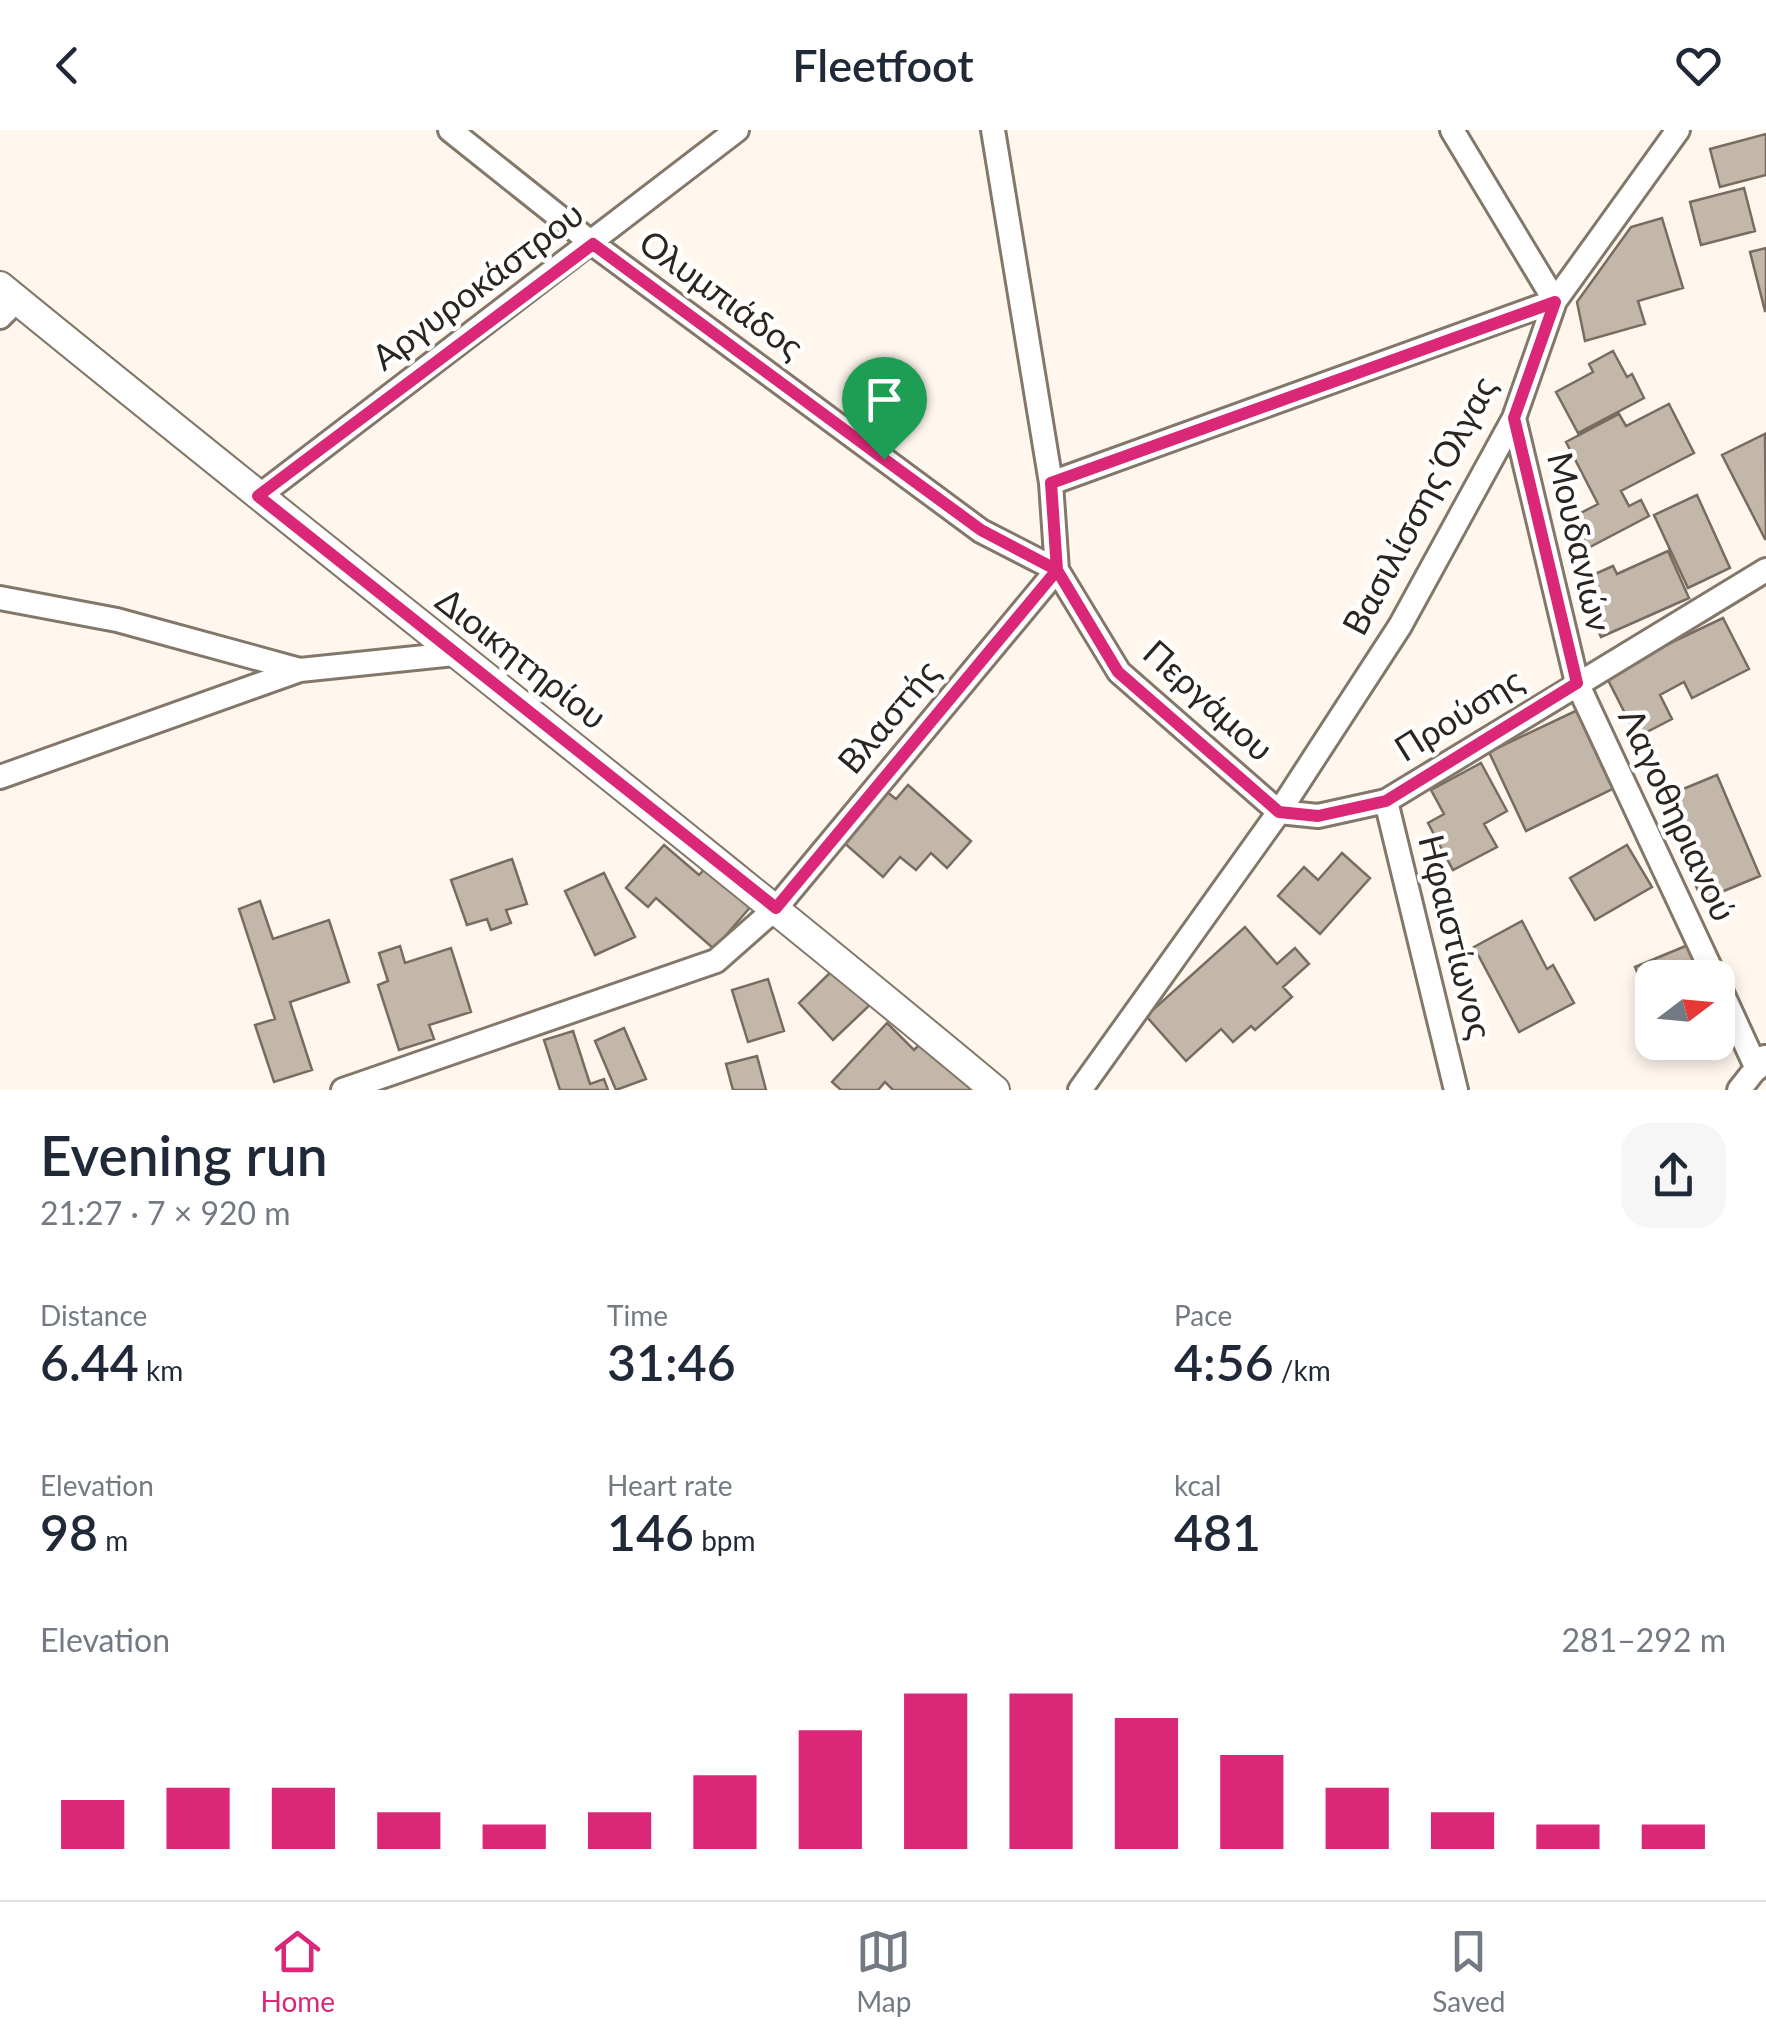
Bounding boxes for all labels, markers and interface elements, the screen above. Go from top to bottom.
icon: back [40,38,95,93]
text: Fleetfoot [792,38,974,92]
icon: heart [1671,38,1726,93]
street label: Αργυροκάστρου [363,191,591,378]
street label: Ολυμπιάδος [632,220,812,367]
pin [842,357,927,460]
street label: Βασιλίσσης Όλγας [1332,369,1504,641]
icon: arrive [857,372,912,427]
street label: Μουδανιών [1540,448,1622,635]
street label: Διοικητηρίου [429,578,616,737]
street label: Περγάμου [1136,630,1283,769]
street label: Βλαστής [828,651,947,781]
street label: Προύσης [1386,658,1530,769]
street label: Λαγοθηριανού [1611,701,1746,927]
street label: Ηφαιστίωνος [1411,830,1503,1043]
north arrow [1635,960,1735,1060]
map controls [1635,960,1735,1060]
text: Evening run [40,1122,328,1188]
button: share [1621,1123,1726,1228]
text: 21:27 · 7 × 920 m [40,1193,291,1232]
text: Distance [40,1298,147,1332]
text: Time [607,1298,668,1332]
text: Pace [1174,1298,1232,1332]
text: 6.44 [40,1332,139,1392]
text: 31:46 [607,1332,736,1392]
text: 4:56 [1174,1332,1274,1392]
text: km [139,1353,183,1387]
text: /km [1274,1353,1331,1387]
text: Elevation [40,1468,154,1502]
text: Heart rate [607,1468,733,1502]
text: kcal [1174,1468,1221,1502]
text: 98 [40,1502,98,1562]
text: 146 [607,1502,694,1562]
text: 481 [1174,1502,1261,1562]
text: m [98,1523,128,1557]
text: bpm [694,1523,756,1557]
text: Elevation [40,1620,170,1659]
text: 281–292 m [1562,1620,1726,1659]
tab: Home [261,1924,335,2018]
tab: Map [856,1924,911,2018]
tab: Saved [1432,1924,1505,2018]

